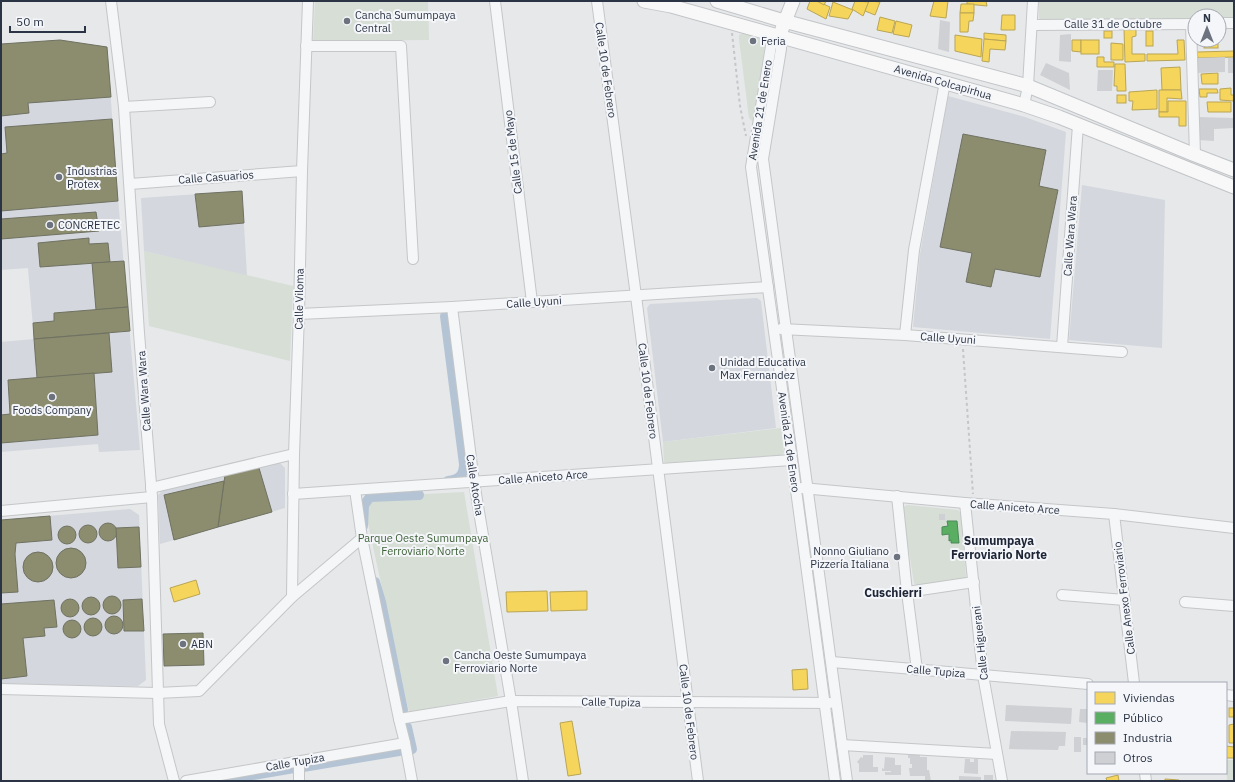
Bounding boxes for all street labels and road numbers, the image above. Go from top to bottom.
street label: Calle 31 de Octubre [1064,17,1162,31]
street label: Calle 10 de Febrero [592,21,620,119]
street label: Avenida 21 de Enero [745,59,775,161]
street label: Avenida Colcapirhua [893,61,994,103]
street label: Calle 15 de Mayo [501,109,525,195]
street label: Calle Casuarios [178,167,254,187]
street label: Calle Wara Wara [1060,195,1080,277]
street label: Calle Viloma [291,268,307,330]
street label: Calle Uyuni [506,293,562,311]
street label: Calle Uyuni [920,329,976,347]
street label: Calle 10 de Febrero [635,342,661,440]
street label: Calle Wara Wara [134,350,154,432]
street label: Avenida 21 de Enero [775,391,803,493]
street label: Calle Atocha [463,453,487,517]
street label: Calle Aniceto Arce [498,467,588,487]
street label: Calle Aniceto Arce [970,497,1060,517]
street label: Calle Anexo Ferroviario [1110,541,1138,655]
street label: Calle Higuerani [969,605,991,681]
street label: Calle Tupiza [906,661,966,681]
street label: Calle 10 de Febrero [676,663,702,761]
street label: Calle Tupiza [581,694,641,710]
street label: Calle Tupiza [265,750,326,774]

